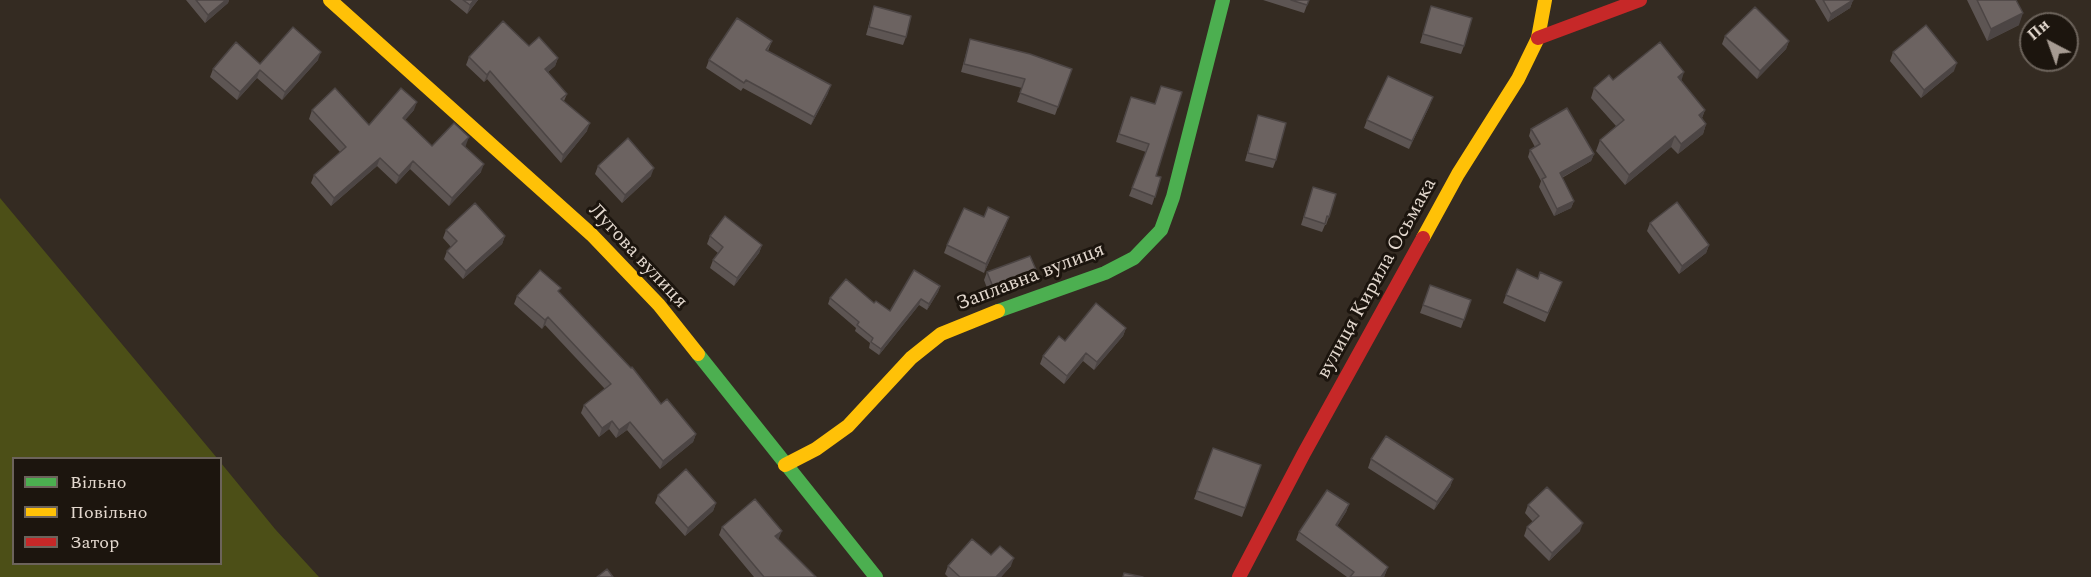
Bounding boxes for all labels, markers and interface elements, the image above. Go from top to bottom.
north arrow [2019,12,2079,72]
text: Пн [2022,13,2055,47]
street label: вулиця Кирила Осьмака [1313,175,1443,383]
street label: Лугова вулиця [582,200,692,314]
street label: Заплавна вулиця [954,239,1108,317]
legend [12,457,222,565]
text: Вільно [70,469,127,496]
text: Повільно [70,499,147,526]
text: Затор [70,529,119,556]

